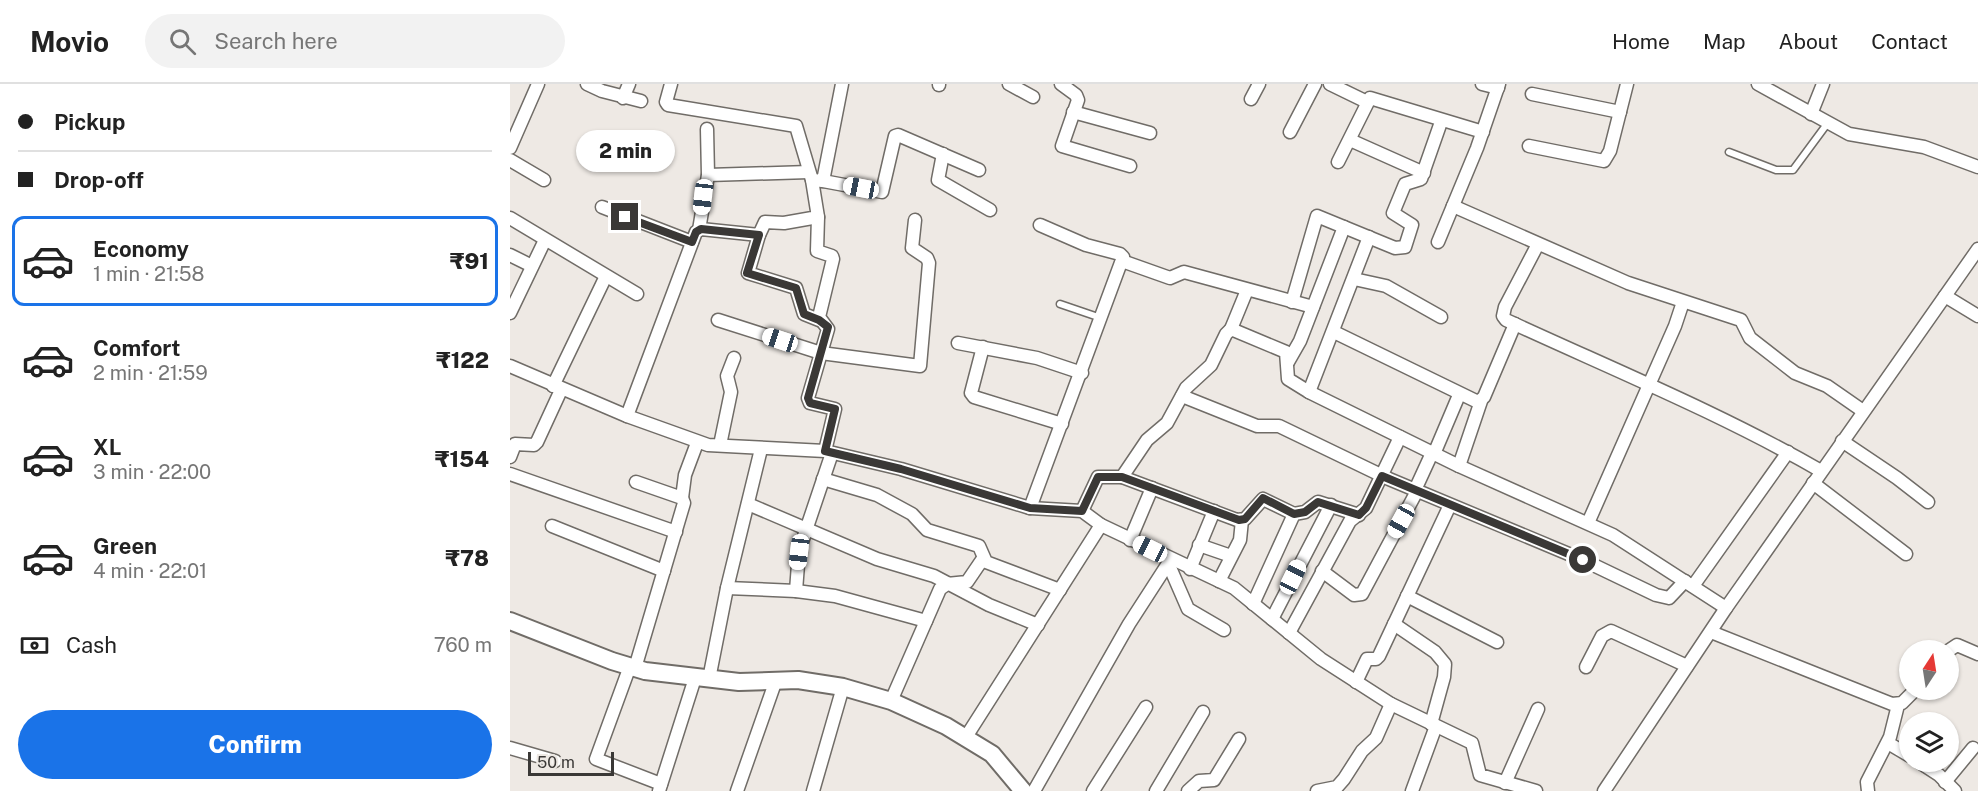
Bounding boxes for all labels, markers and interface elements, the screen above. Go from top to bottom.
search box [145,14,565,68]
text: Movio [30,25,109,58]
icon: search [166,25,199,58]
text: Search here [214,28,338,54]
text: Home [1612,29,1670,54]
text: Map [1703,29,1746,54]
text: About [1779,29,1838,54]
text: Contact [1871,29,1948,54]
text: Pickup [54,109,125,135]
callout: 2 min [576,130,674,172]
text: 2 min [599,139,652,163]
text: Drop-off [54,167,144,193]
car [842,176,880,200]
car [692,178,714,216]
route end [611,203,638,230]
icon: car [21,234,75,288]
text: Economy [93,236,189,262]
text: ₹91 [450,248,489,274]
text: 1 min · 21:58 [93,262,204,286]
car [760,326,800,354]
icon: car [21,333,75,387]
text: Comfort [93,335,180,361]
text: ₹122 [436,347,489,373]
text: 2 min · 21:59 [93,361,208,385]
icon: car [21,432,75,486]
text: XL [93,434,121,460]
text: ₹154 [435,446,489,472]
text: 3 min · 22:00 [93,460,211,484]
car [1384,501,1418,541]
icon: car [21,531,75,585]
text: Green [93,533,157,559]
car [788,533,810,571]
car [1130,533,1170,565]
text: ₹78 [445,545,489,571]
route start [1569,546,1596,573]
car [1277,557,1309,597]
text: 4 min · 22:01 [93,559,207,583]
icon: cash [18,629,51,662]
text: Cash [66,632,117,658]
text: 760 m [434,633,492,657]
north arrow [1899,640,1959,700]
map controls [1899,640,1959,772]
button: Confirm [18,710,492,779]
button: layers [1899,712,1959,772]
scale bar [528,749,614,776]
text: 50 m [537,753,575,772]

